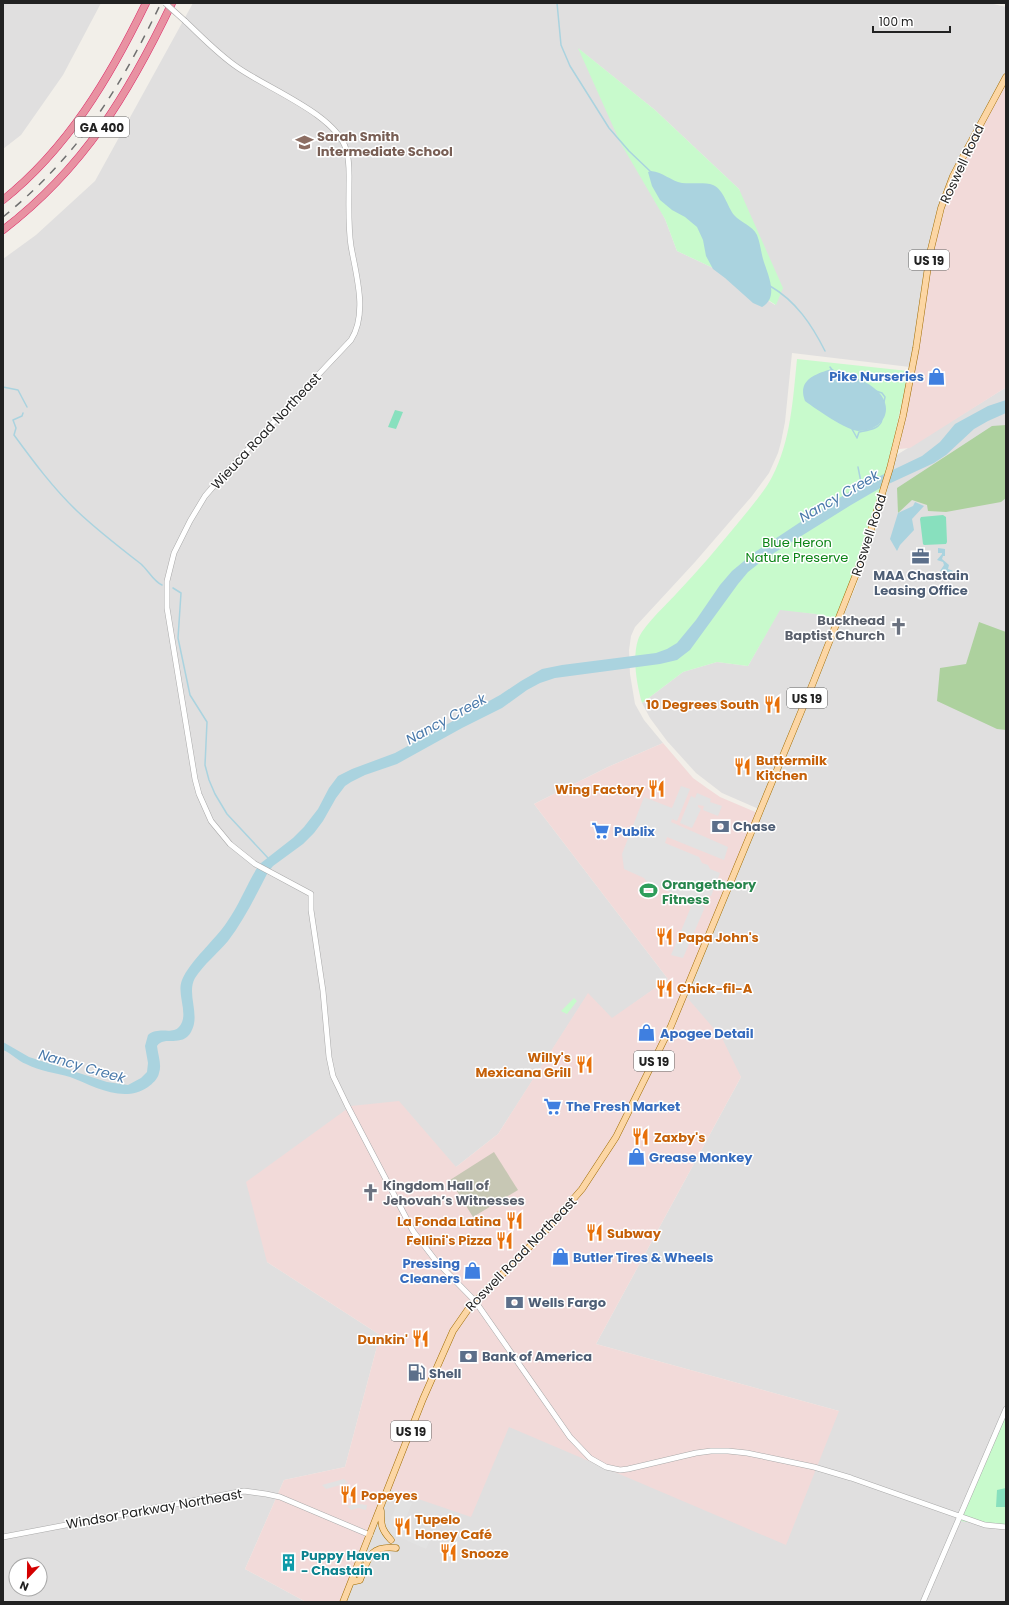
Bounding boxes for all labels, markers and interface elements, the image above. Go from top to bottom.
scale bar [873,8,950,34]
text: 100 m [879,13,913,30]
road number: GA 400 [75,117,129,137]
street label: Roswell Road [935,121,989,207]
place label: Sarah Smith Intermediate School [317,127,453,161]
school or university icon: Sarah Smith Intermediate School [294,133,314,153]
road number: US 19 [909,250,949,270]
shop icon: Pike Nurseries [927,366,947,386]
place label: Pike Nurseries [829,367,924,386]
street label: Wieuca Road Northeast [207,368,325,494]
water label: Nancy Creek [795,465,883,527]
street label: Roswell Road [847,491,891,579]
park label: Blue Heron Nature Preserve [746,533,848,567]
office icon: MAA Chastain Leasing Office [911,546,931,566]
place label: MAA Chastain Leasing Office [873,566,969,600]
place label: Buckhead Baptist Church [785,611,885,645]
church icon: Buckhead Baptist Church [888,617,908,637]
water label: Nancy Creek [402,688,491,749]
road number: US 19 [787,688,827,708]
restaurant icon: 10 Degrees South [762,694,782,714]
place label: 10 Degrees South [646,695,759,714]
place label: Buttermilk Kitchen [756,751,827,785]
restaurant icon: Buttermilk Kitchen [733,757,753,777]
restaurant icon: Wing Factory [647,779,667,799]
place label: Wing Factory [555,780,645,799]
bank icon: Chase [710,816,730,836]
place label: Chase [733,817,776,836]
supermarket icon: Publix [591,821,611,841]
place label: Publix [614,822,655,841]
place label: Orangetheory Fitness [662,875,757,909]
sports icon: Orangetheory Fitness [639,881,659,901]
restaurant icon: Papa John's [655,927,675,947]
place label: Papa John's [678,928,759,947]
restaurant icon: Chick-fil-A [654,978,674,998]
place label: Chick-fil-A [677,979,753,998]
shop icon: Apogee Detail [637,1023,657,1043]
place label: Apogee Detail [660,1024,754,1043]
water label: Nancy Creek [36,1044,128,1088]
place label: Willy's Mexicana Grill [476,1048,571,1082]
road number: US 19 [634,1051,674,1071]
restaurant icon: Willy's Mexicana Grill [574,1054,594,1074]
supermarket icon: The Fresh Market [543,1096,563,1116]
place label: The Fresh Market [566,1097,680,1116]
restaurant icon: Zaxby's [631,1127,651,1147]
place label: Zaxby's [654,1128,705,1147]
shop icon: Grease Monkey [626,1147,646,1167]
place label: Grease Monkey [649,1148,753,1167]
place label: Kingdom Hall of Jehovah’s Witnesses [383,1176,525,1210]
church icon: Kingdom Hall of Jehovah’s Witnesses [360,1182,380,1202]
street label: Roswell Road Northeast [461,1192,581,1315]
restaurant icon: La Fonda Latina [504,1211,524,1231]
place label: La Fonda Latina [397,1212,501,1231]
restaurant icon: Subway [584,1223,604,1243]
place label: Subway [607,1224,662,1243]
restaurant icon: Fellini's Pizza [495,1230,515,1250]
place label: Fellini's Pizza [406,1231,492,1250]
shop icon: Butler Tires & Wheels [550,1247,570,1267]
place label: Butler Tires & Wheels [573,1248,714,1267]
place label: Pressing Cleaners [400,1254,460,1288]
shop icon: Pressing Cleaners [463,1260,483,1280]
bank icon: Wells Fargo [505,1292,525,1312]
place label: Wells Fargo [528,1293,606,1312]
restaurant icon: Dunkin' [411,1329,431,1349]
place label: Dunkin' [358,1330,408,1349]
bank icon: Bank of America [459,1346,479,1366]
place label: Bank of America [482,1347,592,1366]
fuel station icon: Shell [406,1363,426,1383]
place label: Shell [429,1364,462,1383]
road number: US 19 [391,1421,431,1441]
street label: Windsor Parkway Northeast [65,1484,244,1534]
restaurant icon: Popeyes [338,1485,358,1505]
place label: Popeyes [361,1486,418,1505]
place label: Tupelo Honey Café [415,1510,492,1544]
restaurant icon: Tupelo Honey Café [392,1516,412,1536]
restaurant icon: Snooze [438,1543,458,1563]
place label: Snooze [461,1544,509,1563]
place label: Puppy Haven - Chastain [301,1546,390,1580]
building icon: Puppy Haven - Chastain [278,1552,298,1572]
north arrow [8,1557,48,1597]
text: N [17,1577,31,1595]

